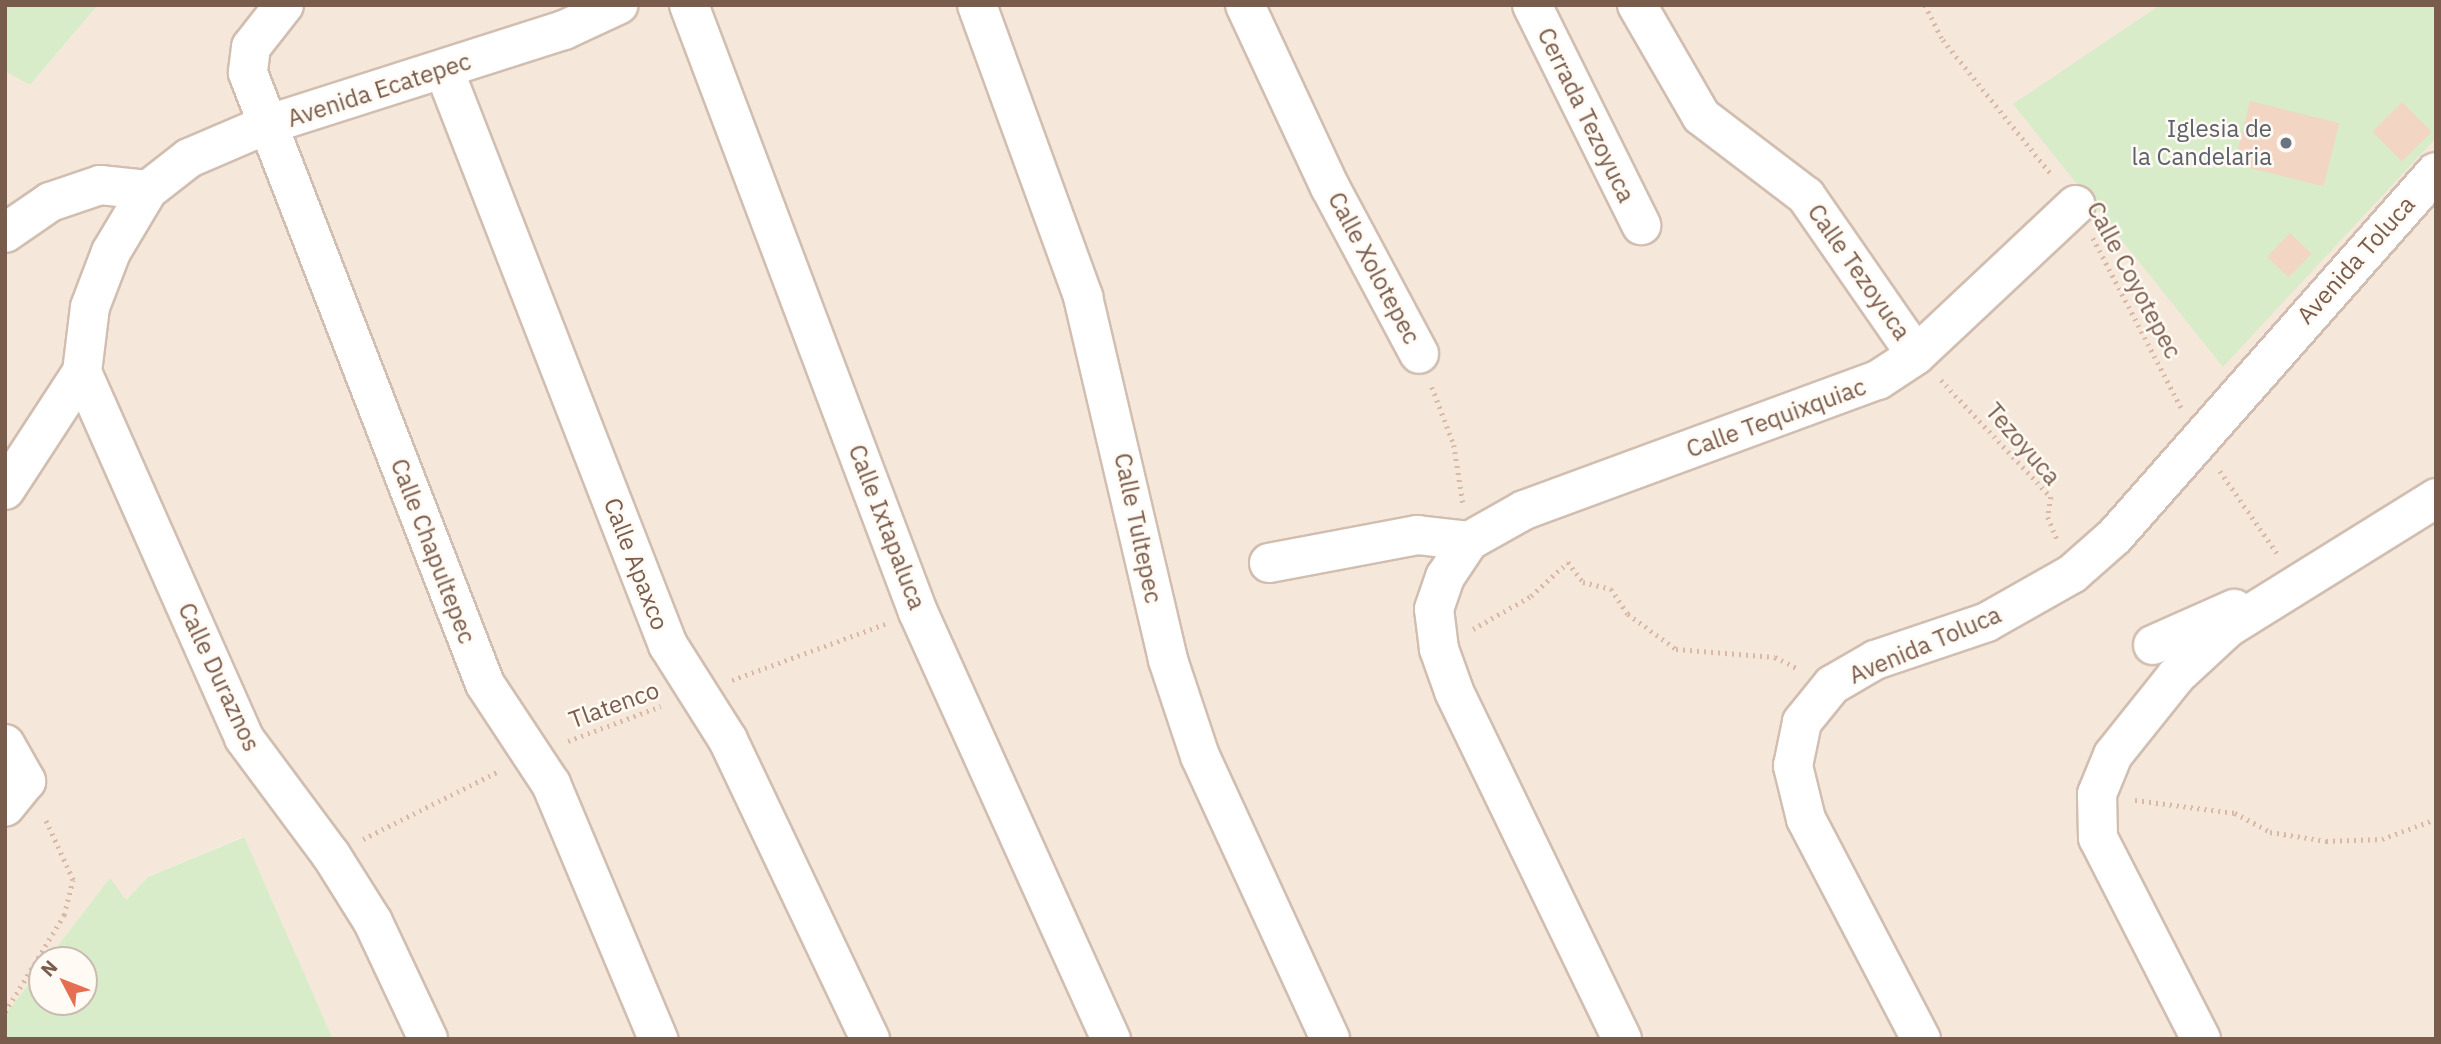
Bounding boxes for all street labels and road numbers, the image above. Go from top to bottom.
street label: Cerrada Tezoyuca [1531,23,1641,207]
street label: Avenida Ecatepec [284,47,474,133]
street label: Calle Xolotepec [1322,187,1426,349]
street label: Avenida Toluca [2291,190,2421,330]
street label: Calle Coyotepec [2081,197,2187,363]
street label: Calle Tezoyuca [1801,198,1917,346]
street label: Calle Tequixquiac [1682,372,1870,464]
street label: Tezoyuca [1979,397,2067,491]
street label: Calle Ixtapaluca [842,440,932,614]
street label: Calle Tultepec [1108,450,1168,606]
street label: Calle Chapultepec [385,455,481,647]
street label: Calle Apaxco [598,494,674,634]
street label: Calle Duraznos [172,598,266,756]
street label: Avenida Toluca [1845,600,2005,690]
street label: Tlatenco [565,675,663,735]

